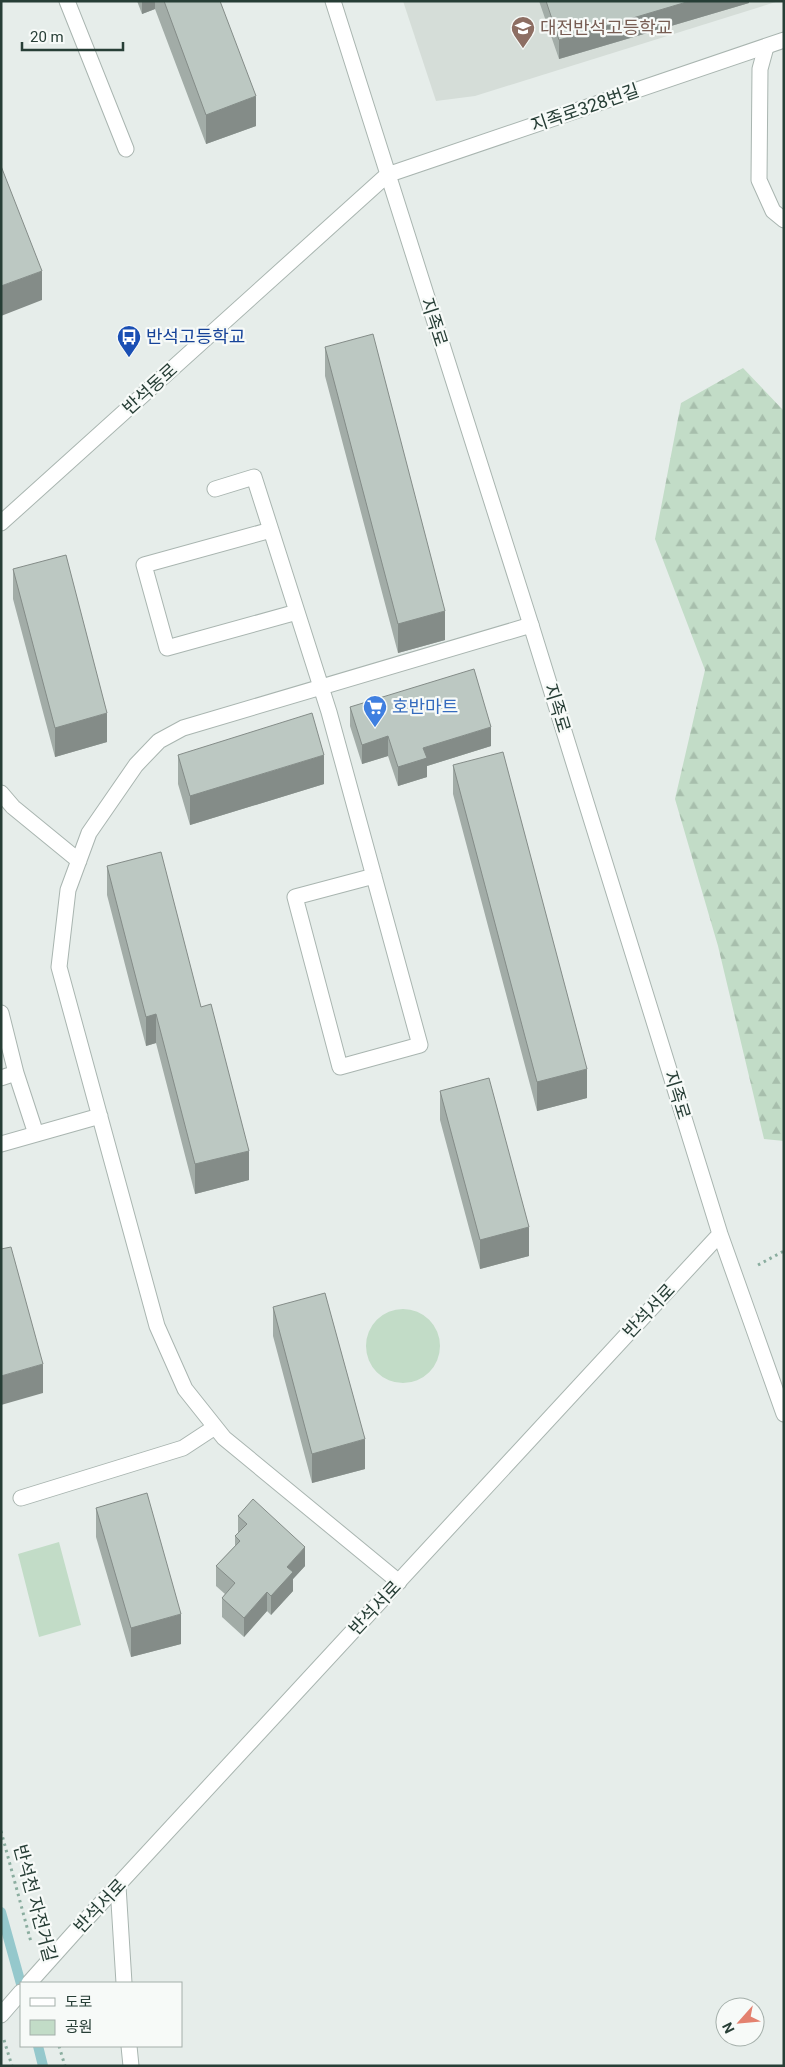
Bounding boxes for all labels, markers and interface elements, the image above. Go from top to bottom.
school or university icon: 대전반석고등학교 [510,15,536,49]
place label: 대전반석고등학교 [540,17,672,38]
scale bar [22,20,124,52]
text: 20 m [30,28,64,46]
street label: 지족로328번길 [528,79,642,136]
street label: 지족로 [417,295,452,349]
bus stop icon: 반석고등학교 [116,324,142,358]
place label: 반석고등학교 [146,326,245,347]
street label: 반석동로 [118,359,181,419]
street label: 지족로 [540,681,575,735]
supermarket icon: 호반마트 [362,694,388,728]
place label: 호반마트 [392,696,458,717]
street label: 지족로 [660,1068,695,1122]
street label: 반석서로 [618,1279,679,1342]
street label: 반석서로 [344,1576,405,1639]
street label: 반석천 자전거길 [10,1842,61,1964]
street label: 반석서로 [69,1874,130,1937]
legend [20,1982,182,2047]
text: 도로 [65,1993,93,2011]
north arrow [715,1997,765,2047]
text: 공원 [65,2018,93,2036]
text: N [719,2020,738,2036]

